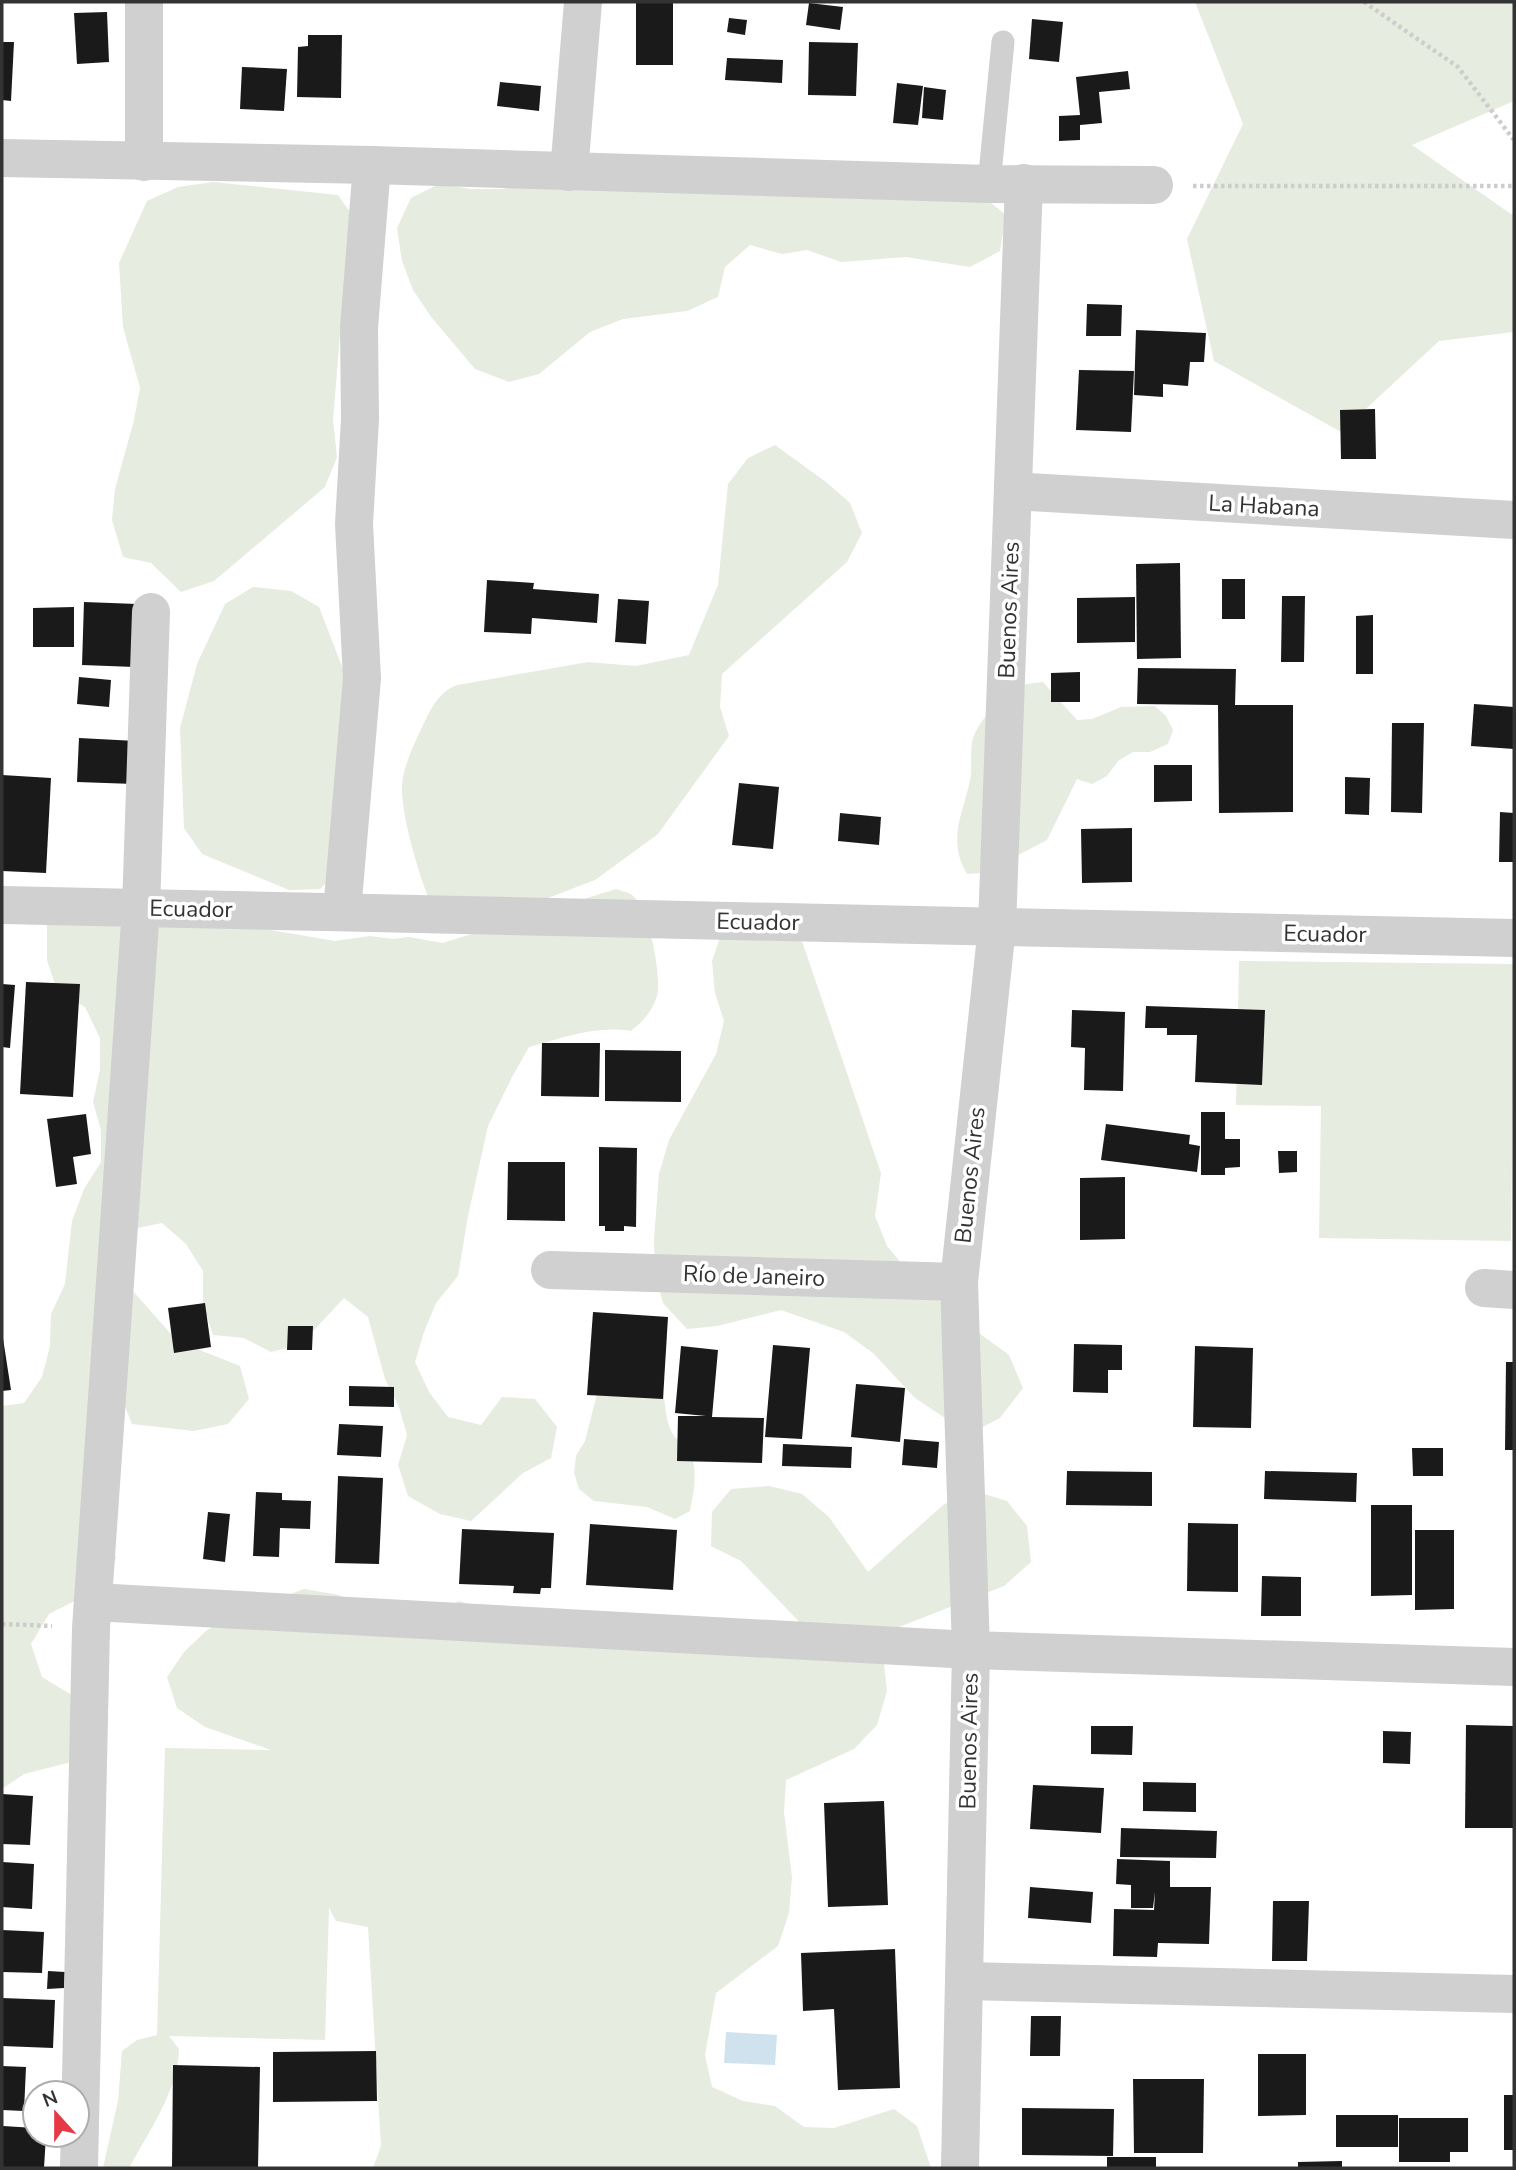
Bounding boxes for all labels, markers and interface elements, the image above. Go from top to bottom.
street label: La Habana [1208,488,1320,524]
street label: Buenos Aires [991,541,1027,679]
street label: Ecuador [149,893,234,925]
street label: Ecuador [716,906,801,938]
street label: Ecuador [1283,918,1368,950]
street label: Buenos Aires [947,1105,993,1245]
street label: Río de Janeiro [682,1258,826,1294]
street label: Buenos Aires [952,1672,986,1810]
north arrow [21,2079,91,2149]
text: N [39,2084,62,2114]

